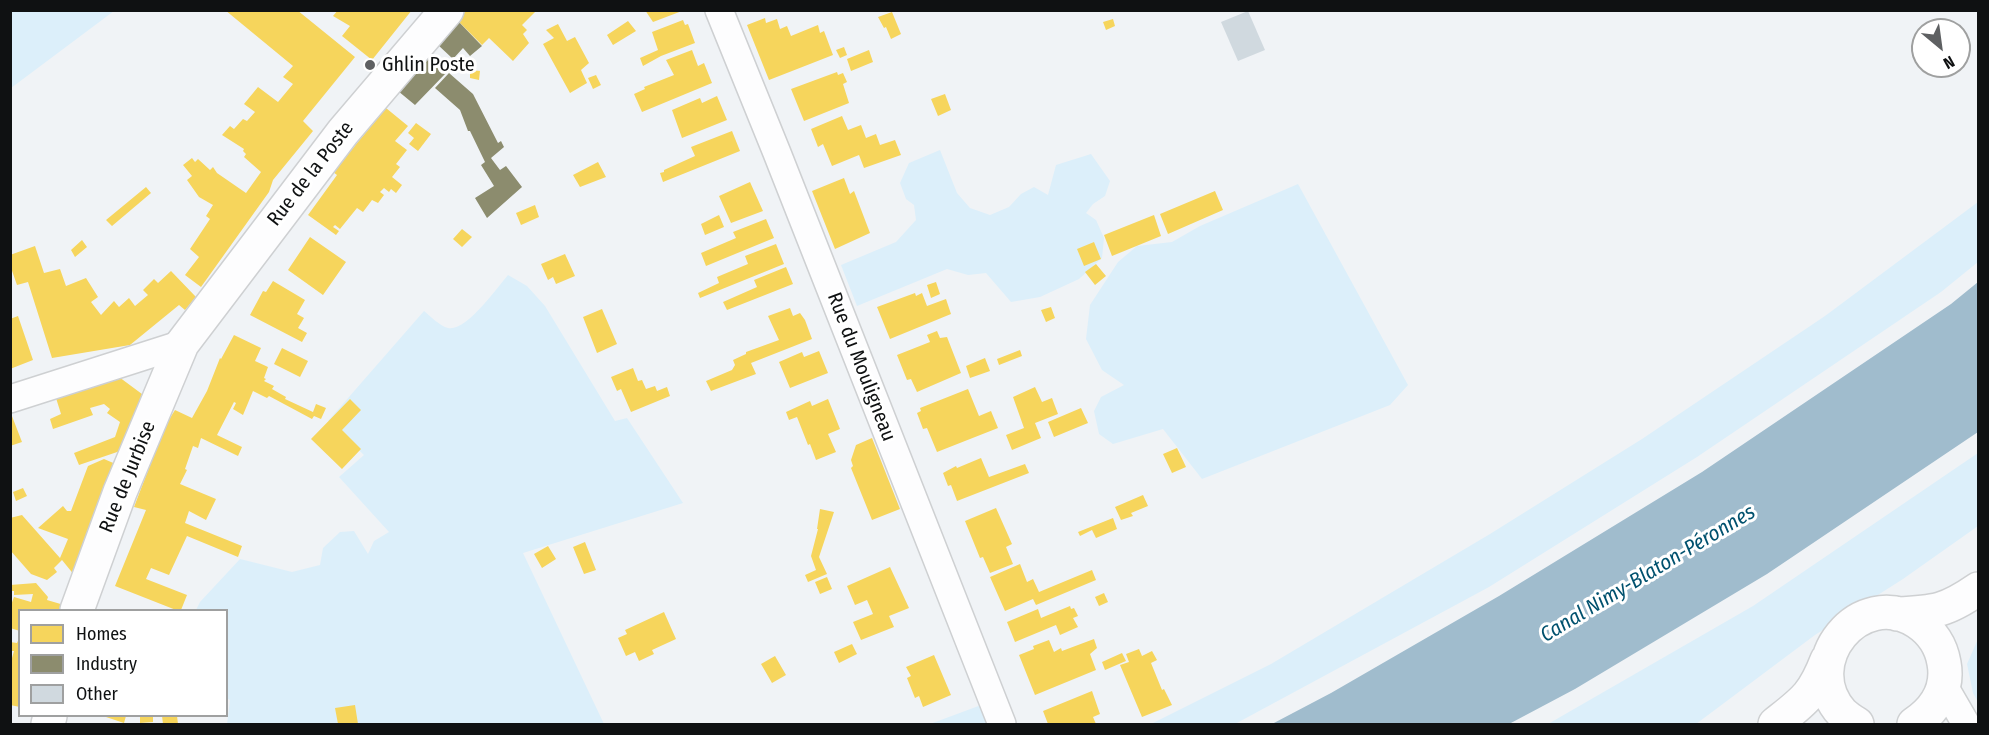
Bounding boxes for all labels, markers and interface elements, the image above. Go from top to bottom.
north arrow [1911,18,1971,78]
text: N [1940,52,1958,73]
place label: Ghlin Poste [382,53,475,77]
marker: Ghlin Poste [363,58,377,72]
street label: Rue de la Poste [263,117,359,231]
street label: Rue du Mouligneau [822,289,900,445]
street label: Rue de Jurbise [95,418,161,536]
water label: Canal Nimy-Blaton-Péronnes [1536,500,1760,648]
legend [18,609,228,717]
text: Homes [76,623,127,645]
text: Industry [76,653,137,675]
text: Other [76,683,118,705]

